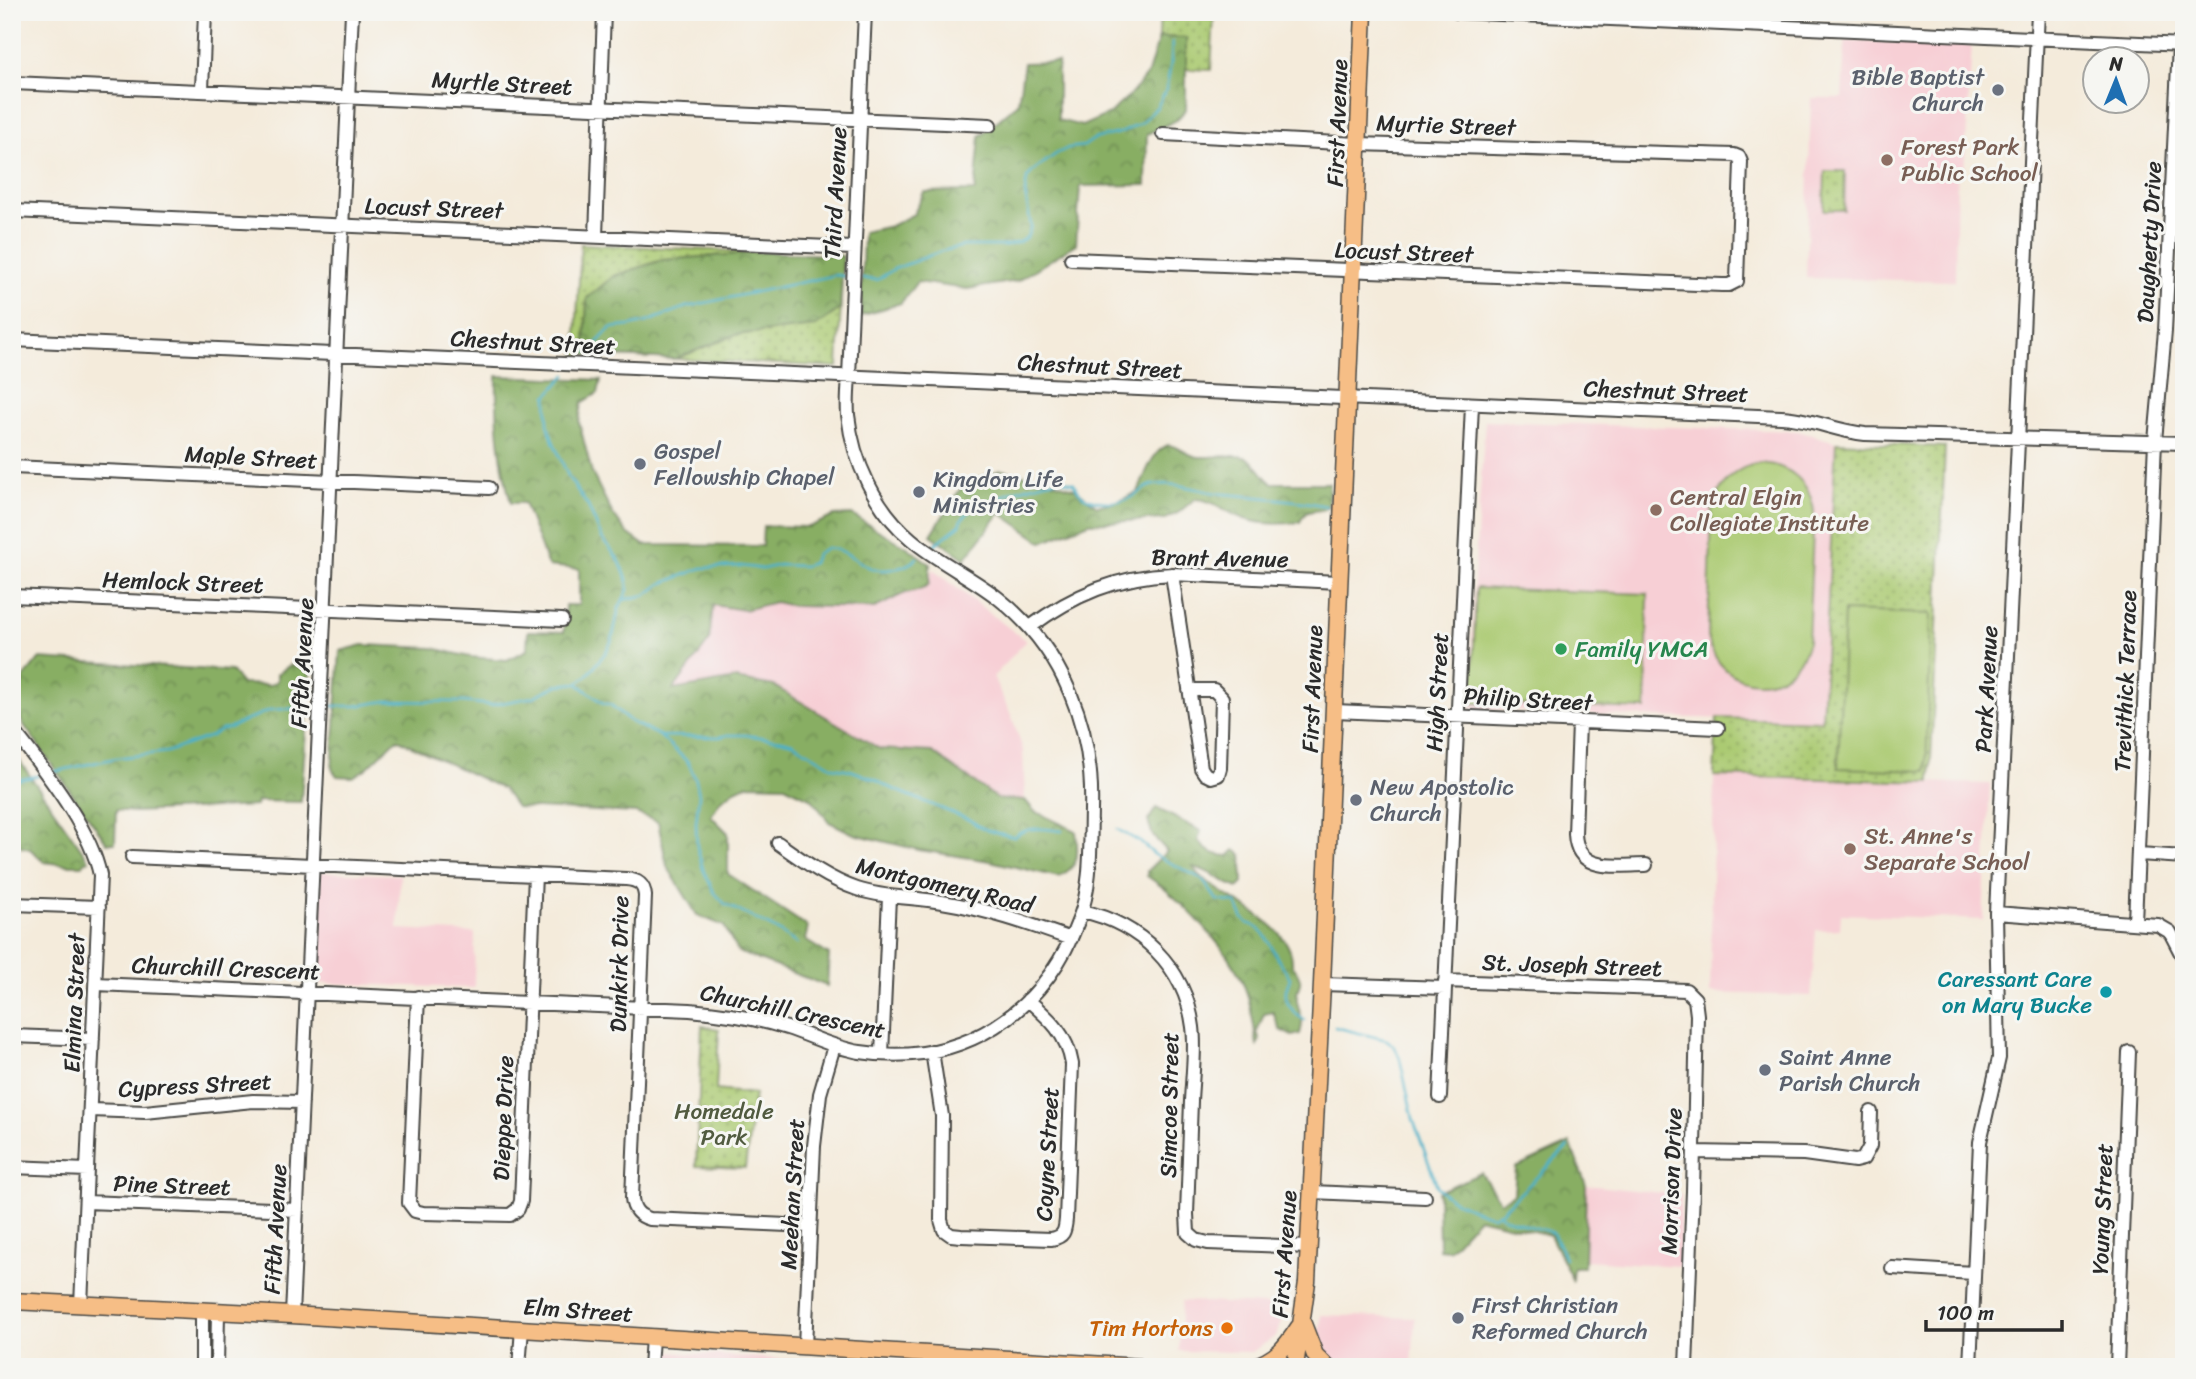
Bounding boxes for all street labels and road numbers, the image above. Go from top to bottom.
street label: Myrtle Street [431,59,573,108]
street label: First Avenue [1315,59,1360,187]
street label: Myrtie Street [1375,103,1518,148]
street label: Third Avenue [812,125,859,260]
street label: Daugherty Drive [2125,160,2174,324]
street label: Locust Street [364,186,506,231]
street label: Locust Street [1334,230,1476,275]
street label: Chestnut Street [450,318,616,367]
street label: Chestnut Street [1017,342,1183,391]
street label: Chestnut Street [1583,368,1749,415]
street label: Maple Street [184,434,318,481]
street label: Brant Avenue [1151,537,1289,580]
street label: Hemlock Street [102,559,264,606]
street label: Trevithick Terrace [2102,589,2149,773]
street label: Fifth Avenue [279,597,326,729]
street label: Park Avenue [1963,624,2010,754]
street label: First Avenue [1290,625,1335,753]
street label: High Street [1414,631,1461,753]
street label: Philip Street [1462,676,1595,723]
street label: Montgomery Road [852,845,1040,926]
street label: Dunkirk Drive [598,895,641,1033]
street label: Elmina Street [52,931,97,1073]
street label: St. Joseph Street [1481,942,1663,989]
street label: Churchill Crescent [131,945,321,992]
street label: Churchill Crescent [697,972,889,1051]
street label: Simcoe Street [1148,1032,1191,1178]
street label: Dieppe Drive [481,1054,526,1181]
street label: Cypress Street [117,1061,273,1110]
street label: Coyne Street [1024,1086,1071,1222]
street label: Morrison Drive [1648,1107,1695,1255]
street label: Meehan Street [768,1117,817,1271]
street label: Young Street [2080,1143,2125,1275]
street label: Pine Street [113,1163,231,1208]
street label: Fifth Avenue [252,1163,299,1295]
street label: First Avenue [1260,1189,1309,1319]
street label: Elm Street [522,1286,634,1335]

